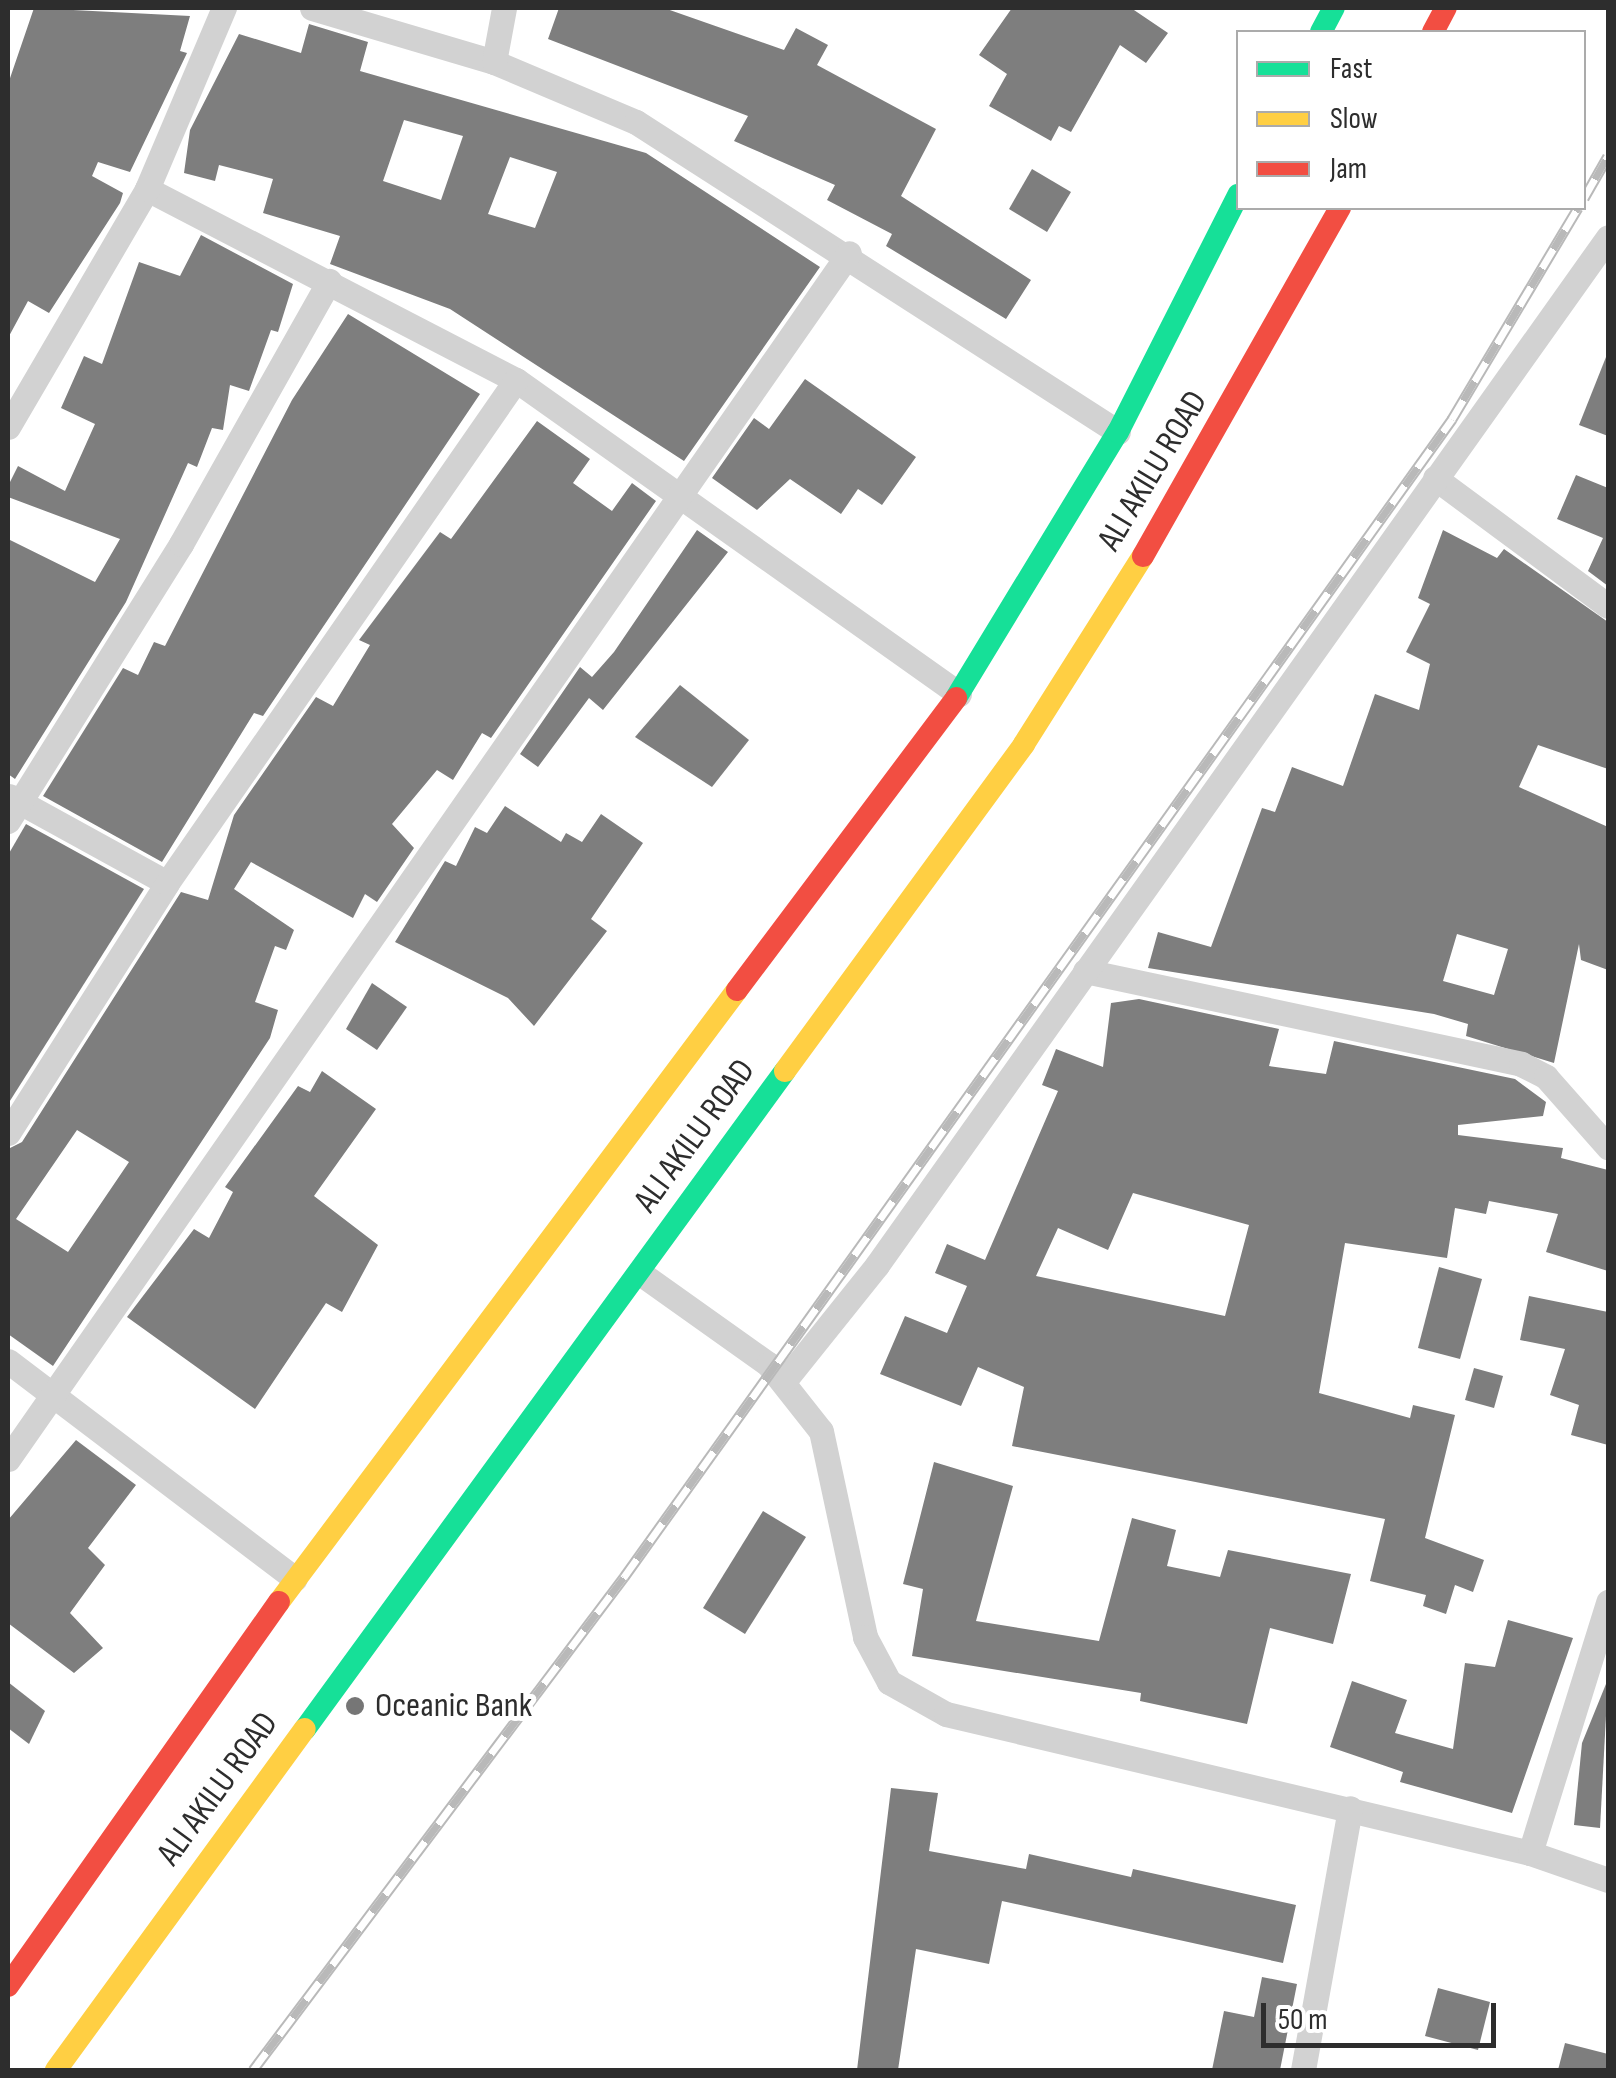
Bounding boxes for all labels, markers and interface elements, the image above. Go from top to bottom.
legend [1236,30,1586,210]
text: Fast [1330,51,1372,87]
text: Slow [1330,101,1378,137]
text: Jam [1330,151,1367,187]
street label: ALI AKILU ROAD [1089,384,1217,558]
street label: ALI AKILU ROAD [625,1051,765,1221]
place label: Oceanic Bank [375,1685,532,1727]
marker: Oceanic Bank [344,1695,366,1717]
street label: ALI AKILU ROAD [148,1704,288,1874]
scale bar [1266,1983,1501,2045]
text: 50 m [1278,2002,1327,2038]

